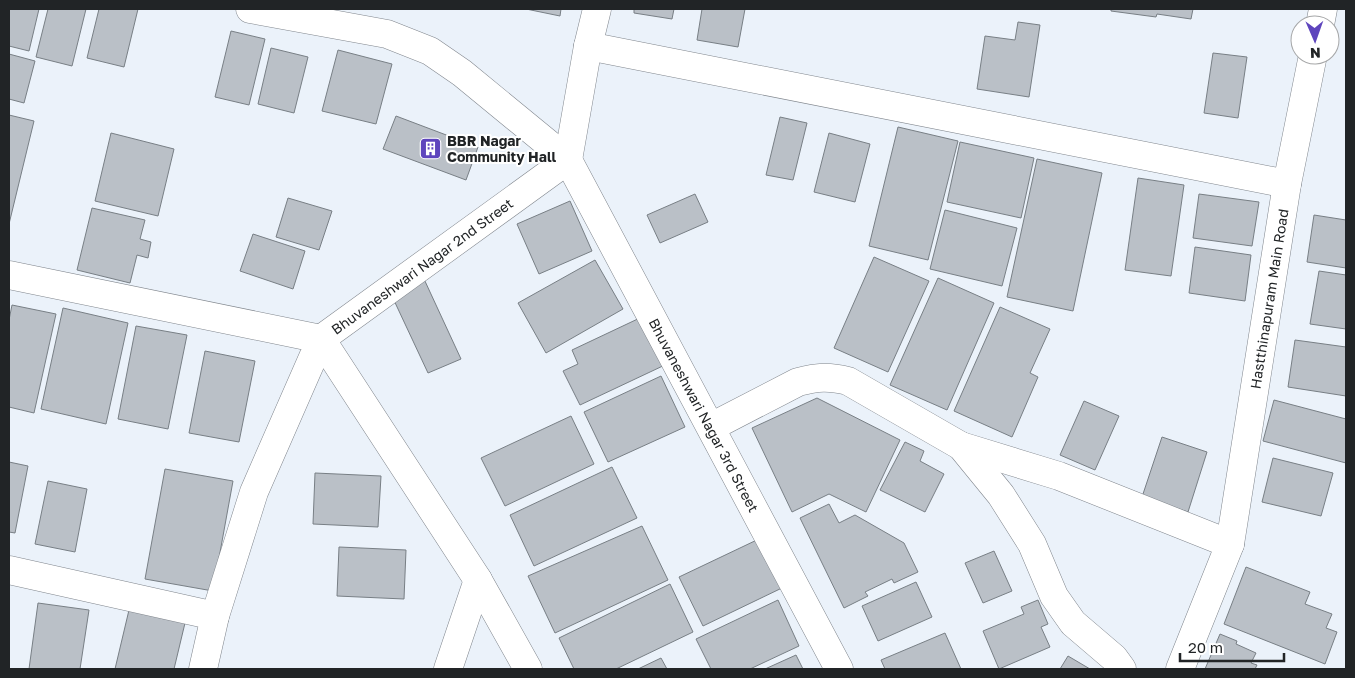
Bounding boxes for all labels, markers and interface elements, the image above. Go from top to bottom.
north arrow [1290,15,1340,65]
text: N [1310,45,1321,62]
place label: BBR Nagar Community Hall [447,132,557,165]
building icon: BBR Nagar Community Hall [419,136,443,160]
street label: Bhuvaneshwari Nagar 2nd Street [328,194,516,338]
street label: Hastthinapuram Main Road [1246,208,1292,390]
street label: Bhuvaneshwari Nagar 3rd Street [646,315,762,515]
scale bar [1180,630,1284,662]
text: 20 m [1188,638,1223,656]

